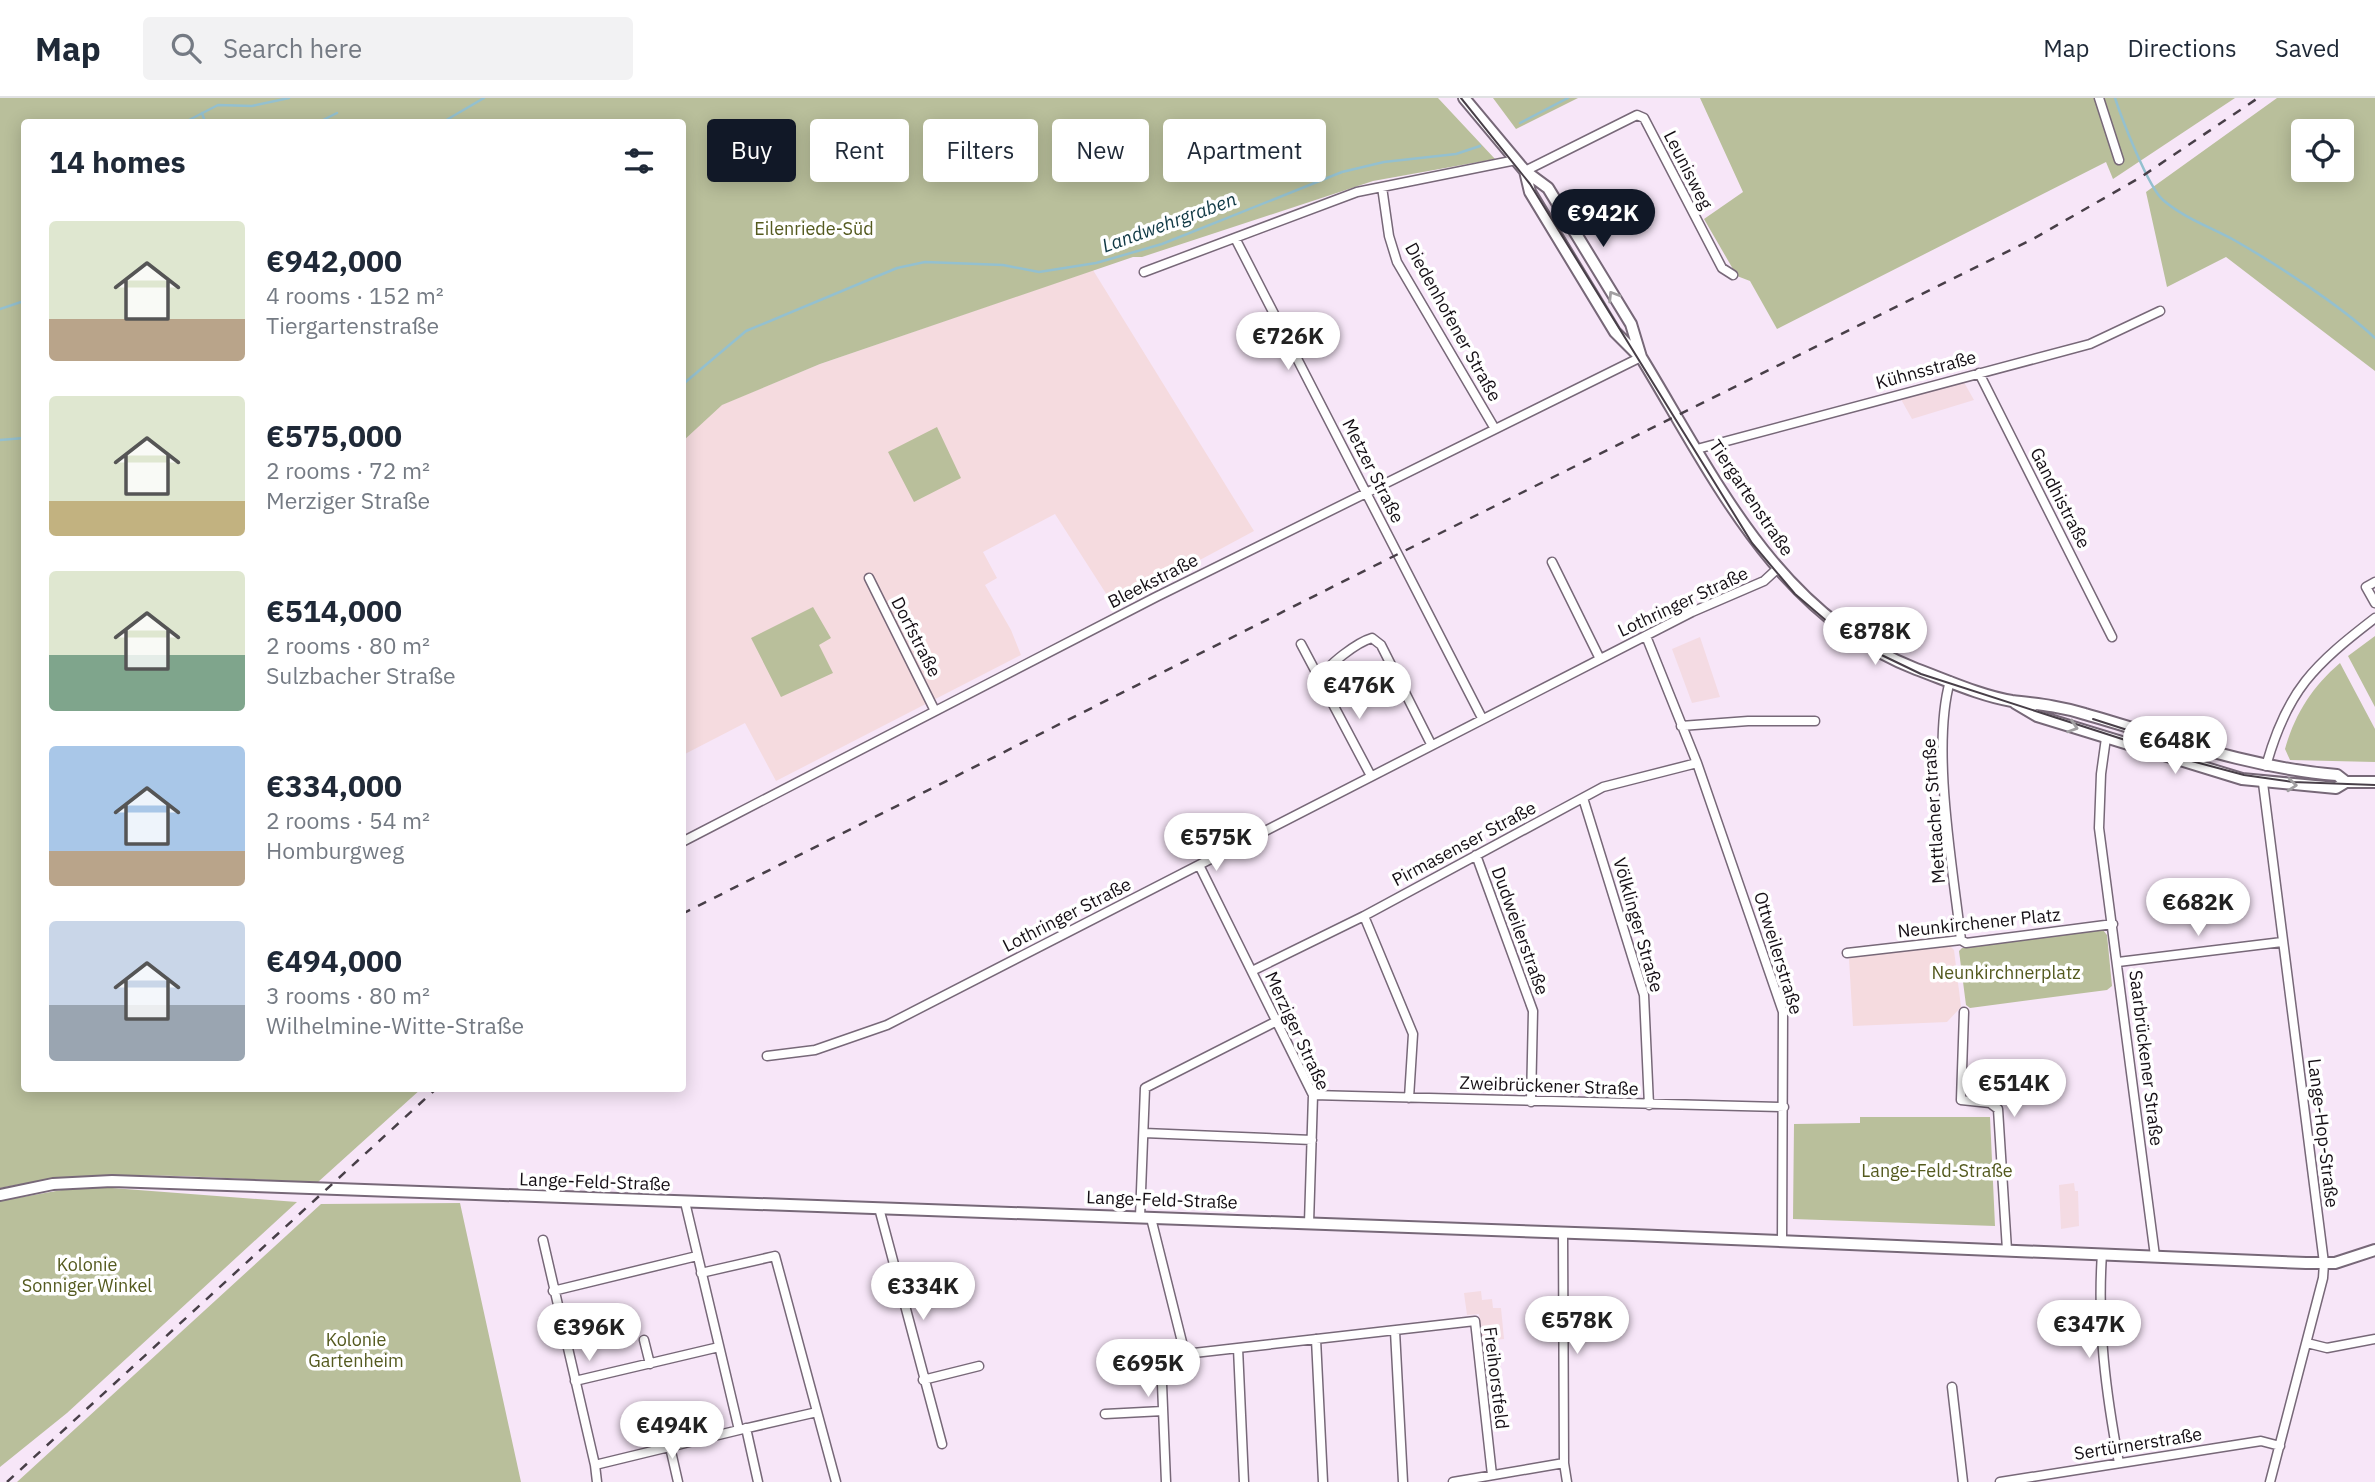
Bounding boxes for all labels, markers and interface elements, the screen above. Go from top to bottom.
search box [143,17,633,80]
text: Map [35,27,101,70]
icon: search [167,29,205,67]
text: Search here [223,31,362,65]
text: Map [2043,32,2089,64]
text: Directions [2127,32,2237,64]
text: Saved [2275,32,2340,64]
chip: Buy [707,119,796,182]
chip: Rent [810,119,909,182]
chip: Filters [923,119,1038,182]
chip: New [1052,119,1149,182]
chip: Apartment [1163,119,1326,182]
map controls [2291,119,2354,182]
button: locate [2291,119,2354,182]
street label: Leunisweg [1659,127,1718,213]
text: 14 homes [49,142,186,181]
icon: filters [620,142,658,180]
water label: Landwehrgraben [1099,187,1239,257]
pin: €942K [1554,190,1652,249]
text: €942K [1567,197,1639,227]
park label: Eilenriede-Süd [754,217,874,240]
street label: Diedenhofener Straße [1400,238,1507,405]
text: €942,000 [266,241,402,280]
icon: home [105,249,189,333]
text: 4 rooms · 152 m² [266,280,444,310]
one-way arrow [1609,291,1622,304]
text: Tiergartenstraße [266,310,439,340]
pin: €726K [1239,313,1337,372]
text: €726K [1252,320,1324,350]
street label: Kühnsstraße [1873,345,1979,394]
street label: Metzer Straße [1337,415,1410,527]
text: €575,000 [266,416,402,455]
icon: home [105,424,189,508]
street label: Tiergartenstraße [1704,435,1799,560]
street label: Gandhistraße [2025,444,2096,552]
text: 2 rooms · 72 m² [266,455,430,485]
text: Merziger Straße [266,485,430,515]
street label: Bleekstraße [1104,548,1202,613]
street label: Lothringer Straße [1614,561,1752,642]
text: €514,000 [266,591,402,630]
street label: Dorfstraße [886,593,947,681]
icon: home [105,599,189,683]
pin: €878K [1826,608,1924,667]
text: €878K [1839,615,1911,645]
text: 2 rooms · 80 m² [266,630,430,660]
text: Sulzbacher Straße [266,660,456,690]
pin: €476K [1310,662,1408,721]
text: €476K [1323,669,1395,699]
pin: €648K [2126,716,2224,776]
one-way arrow [2067,719,2079,734]
text: €648K [2139,724,2211,754]
street label: Mettlacher Straße [1917,737,1950,885]
text: €334,000 [266,766,402,805]
icon: home [105,774,189,858]
one-way arrow [2287,777,2298,792]
street label: Pirmasenser Straße [1388,796,1540,891]
text: 2 rooms · 54 m² [266,805,430,835]
pin: €575K [1167,814,1265,873]
text: €575K [1180,821,1252,851]
text: Homburgweg [266,835,404,865]
street label: Völklinger Straße [1608,855,1669,995]
street label: Dudweilerstraße [1487,864,1554,998]
street label: Lothringer Straße [999,872,1135,957]
pin: €682K [2149,878,2247,938]
text: €682K [2162,886,2234,916]
street label: Ottweilerstraße [1749,889,1808,1017]
street label: Neunkirchener Platz [1896,903,2062,942]
text: €494,000 [266,941,402,980]
icon: home [105,949,189,1033]
park label: Neunkirchnerplatz [1931,961,2081,984]
street label: Merziger Straße [1260,968,1335,1094]
street label: Saarbrückener Straße [2124,969,2169,1147]
text: 3 rooms · 80 m² [266,980,430,1010]
text: Wilhelmine-Witte-Straße [266,1010,524,1040]
street label: Lange-Hop-Straße [2303,1057,2344,1209]
pin: €514K [1965,1060,2063,1119]
text: €514K [1978,1067,2050,1097]
street label: Zweibrückener Straße [1459,1071,1639,1100]
park label: Lange-Feld-Straße [1861,1159,2013,1182]
street label: Lange-Feld-Straße [519,1167,671,1196]
street label: Lange-Feld-Straße [1086,1185,1238,1214]
park label: Kolonie Sonniger Winkel [22,1253,152,1297]
pin: €334K [874,1262,972,1322]
text: €334K [887,1270,959,1300]
pin: €578K [1528,1296,1626,1356]
pin: €347K [2040,1300,2138,1360]
pin: €396K [540,1304,638,1363]
text: €578K [1541,1304,1613,1334]
text: €347K [2053,1308,2125,1338]
text: €396K [553,1311,625,1341]
street label: Freihorstfeld [1479,1325,1514,1431]
park label: Kolonie Gartenheim [308,1328,404,1372]
pin: €695K [1099,1340,1197,1399]
text: €695K [1112,1347,1184,1377]
pin: €494K [623,1402,721,1461]
text: €494K [636,1409,708,1439]
street label: Sertürnerstraße [2072,1422,2204,1465]

